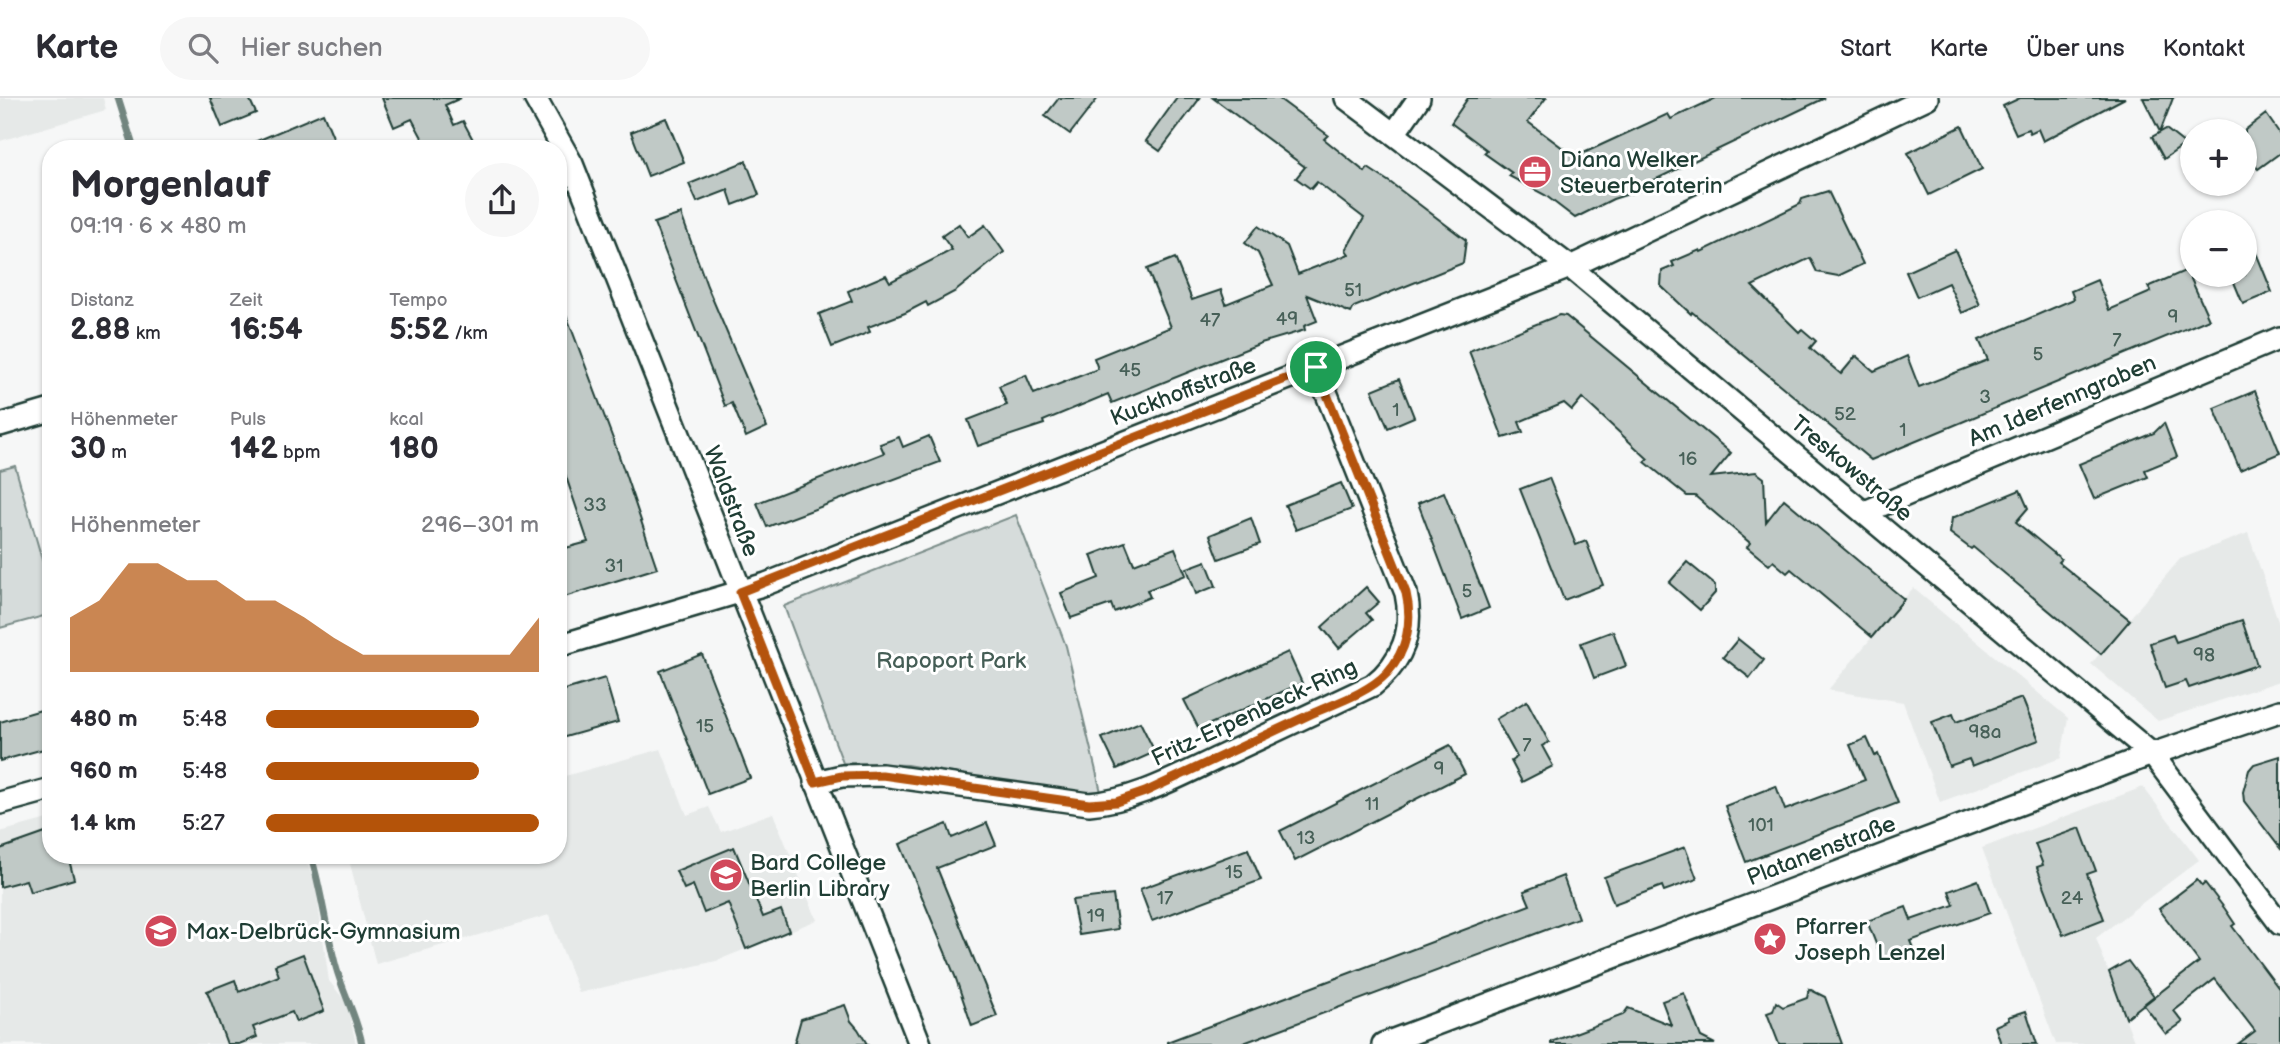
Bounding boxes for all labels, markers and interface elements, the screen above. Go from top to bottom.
search box [160,17,650,80]
text: Karte [35,28,118,68]
icon: search [184,29,222,67]
text: Hier suchen [240,33,383,64]
text: Start [1840,34,1891,63]
text: Karte [1929,34,1988,63]
text: Über uns [2026,34,2125,63]
text: Kontakt [2163,34,2245,63]
map controls [2180,119,2257,287]
button: + [2180,119,2257,196]
place label: Diana Welker Steuerberaterin [1560,146,1723,200]
office icon: Diana Welker Steuerberaterin [1516,153,1554,191]
text: Morgenlauf [70,163,270,208]
button: share [465,163,539,237]
button: − [2180,210,2257,287]
text: 09:19 · 6 × 480 m [70,212,247,240]
house number: 51 [1344,279,1362,302]
text: Distanz [70,289,134,312]
text: Zeit [230,289,263,312]
text: Tempo [389,289,448,312]
house number: 9 [2168,306,2178,329]
house number: 49 [1276,308,1298,331]
house number: 47 [1200,309,1221,332]
text: 2.88 [70,312,131,348]
text: 16:54 [230,312,303,348]
text: 5:52 [389,312,449,348]
text: km [131,322,161,345]
text: /km [449,322,488,345]
house number: 7 [2112,329,2122,352]
pin [1286,337,1346,397]
house number: 5 [2033,343,2044,366]
icon: arrive [1297,348,1335,386]
street label: Am Iderfenngraben [1964,349,2160,453]
street label: Kuckhoffstraße [1106,351,1260,433]
house number: 45 [1119,359,1141,382]
house number: 3 [1979,386,1991,409]
house number: 1 [1392,399,1400,422]
house number: 52 [1834,403,1857,426]
text: Höhenmeter [70,408,177,431]
text: Puls [230,408,266,431]
text: kcal [389,408,423,431]
street label: Treskowstraße [1785,410,1918,528]
house number: 1 [1899,419,1907,442]
text: 30 [70,431,106,467]
text: 142 [230,431,278,467]
text: 180 [389,431,439,467]
text: m [106,441,127,464]
text: bpm [278,441,321,464]
street label: Waldstraße [697,442,765,561]
house number: 16 [1679,448,1697,471]
house number: 33 [583,494,607,517]
text: Höhenmeter [70,511,200,539]
text: 296–301 m [421,511,539,539]
house number: 31 [604,555,624,578]
house number: 5 [1462,580,1473,603]
house number: 98 [2193,644,2215,667]
park label: Rapoport Park [876,647,1027,675]
street label: Fritz-Erpenbeck-Ring [1147,653,1362,773]
text: 480 m [70,705,138,733]
text: 5:48 [182,705,227,733]
house number: 15 [696,715,714,738]
house number: 98a [1969,721,2001,744]
house number: 7 [1522,734,1532,757]
text: 960 m [70,757,138,785]
text: 5:48 [182,757,227,785]
house number: 9 [1434,758,1444,781]
house number: 11 [1365,793,1379,816]
text: 1.4 km [70,809,136,837]
text: 5:27 [182,809,225,837]
street label: Platanenstraße [1743,810,1900,892]
house number: 101 [1748,814,1774,837]
house number: 13 [1296,827,1316,850]
place label: Bard College Berlin Library [750,849,890,903]
school or university icon: Bard College Berlin Library [707,856,745,894]
house number: 15 [1225,861,1243,884]
house number: 17 [1157,887,1174,910]
house number: 24 [2061,887,2084,910]
house number: 19 [1087,905,1105,928]
school or university icon: Max-Delbrück-Gymnasium [142,912,180,950]
place label: Pfarrer Joseph Lenzel [1795,913,1945,967]
place label: Max-Delbrück-Gymnasium [186,918,461,946]
place icon: Pfarrer Joseph Lenzel [1751,920,1789,958]

